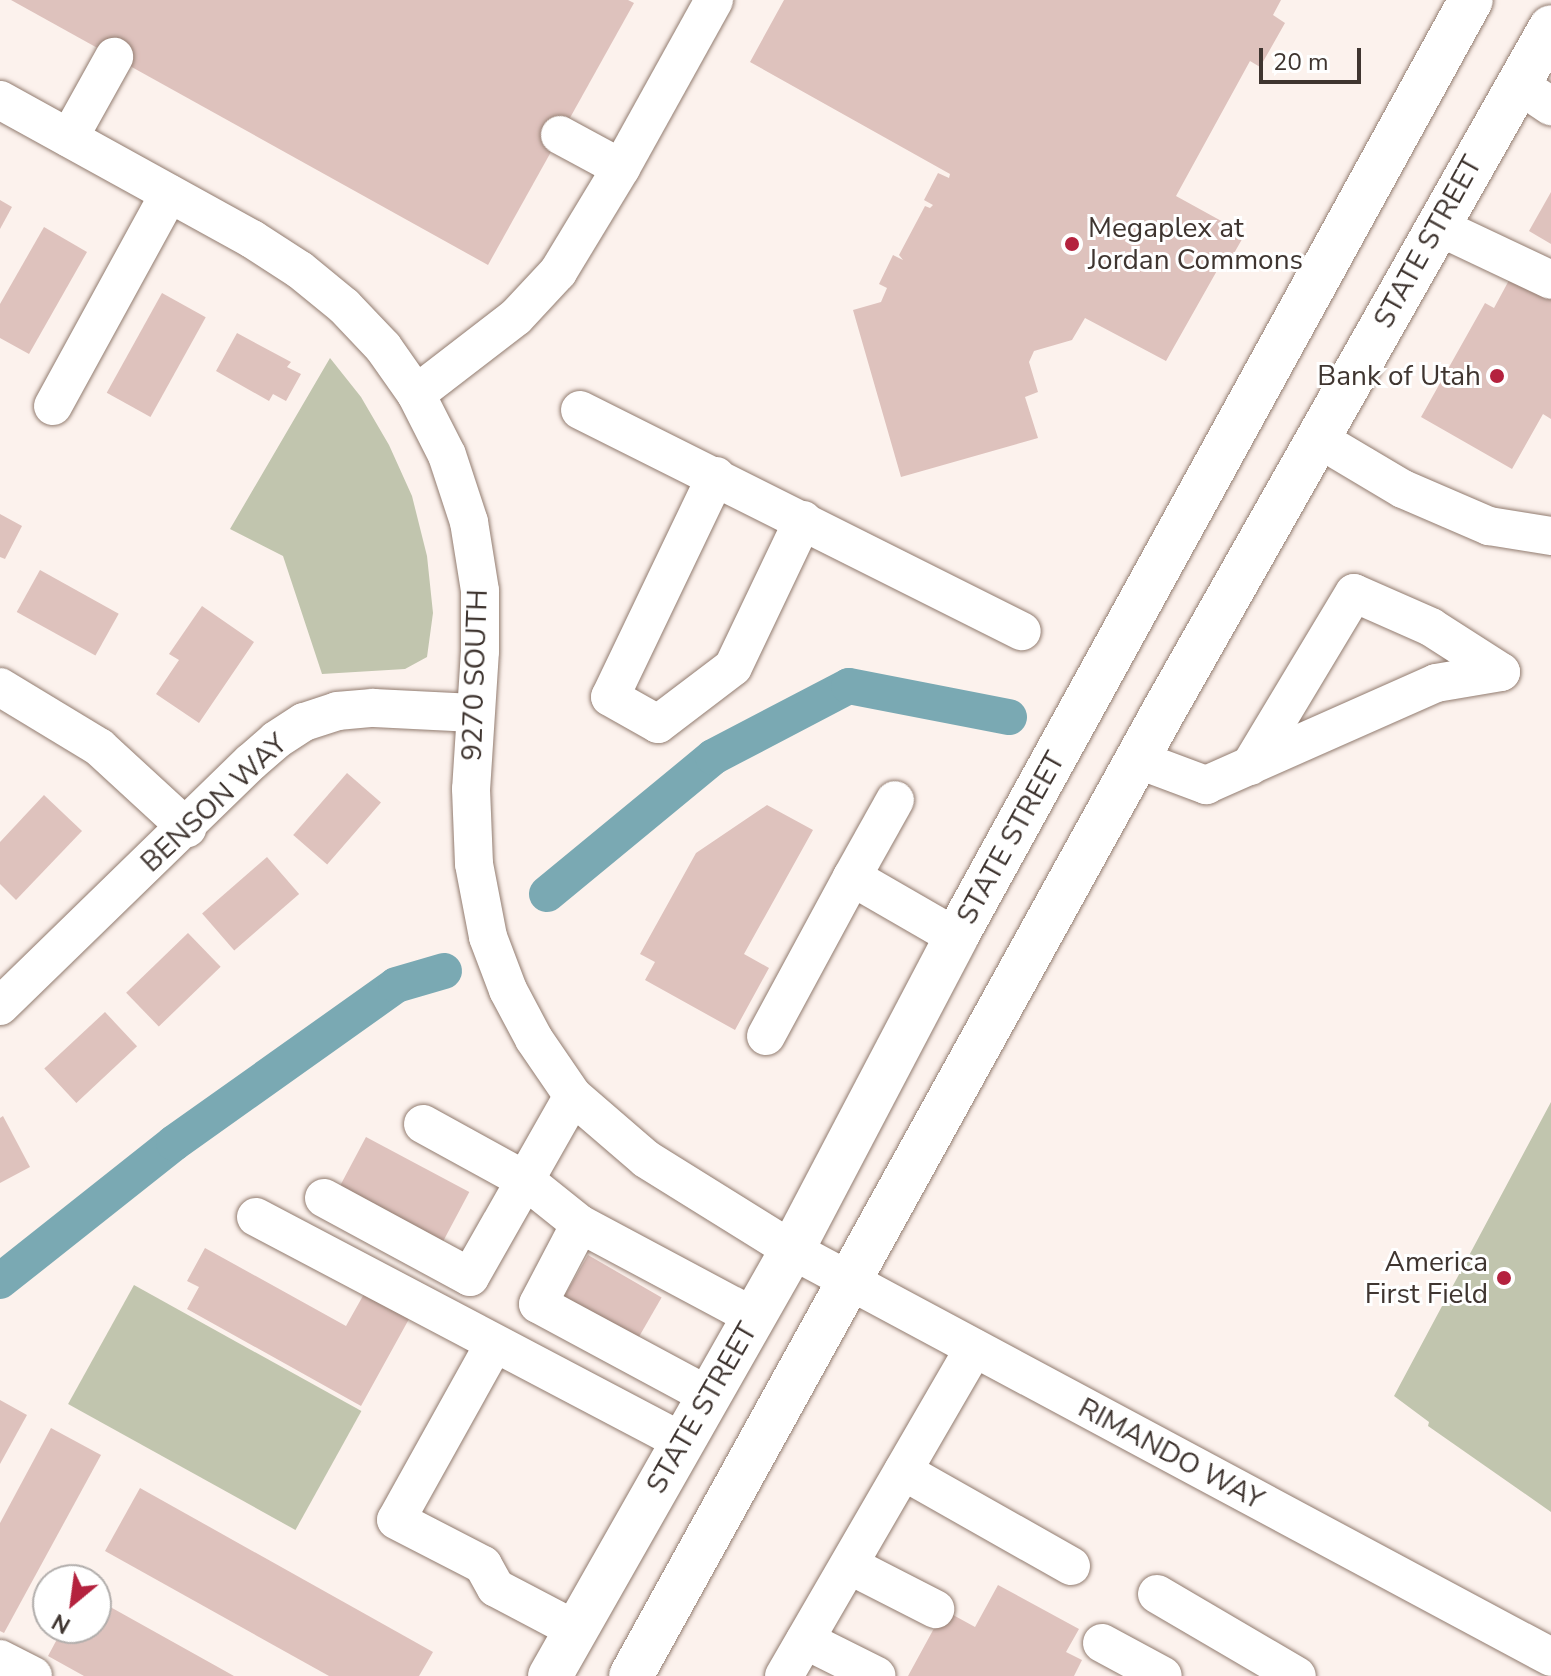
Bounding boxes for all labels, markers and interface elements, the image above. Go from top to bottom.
scale bar [1263,32,1365,82]
text: 20 m [1273,46,1329,78]
street label: STATE STREET [1367,150,1489,334]
place label: Megaplex at Jordan Commons [1088,211,1303,277]
marker: Megaplex at Jordan Commons [1063,235,1081,253]
place label: Bank of Utah [1317,359,1481,393]
marker: Bank of Utah [1488,367,1506,385]
street label: 9270 SOUTH [455,589,495,761]
street label: BENSON WAY [134,727,294,879]
street label: STATE STREET [950,746,1072,930]
place label: America First Field [1365,1245,1488,1311]
marker: America First Field [1495,1269,1513,1287]
street label: STATE STREET [640,1317,764,1499]
street label: RIMANDO WAY [1073,1391,1269,1517]
north arrow [32,1564,112,1644]
text: N [47,1606,76,1640]

